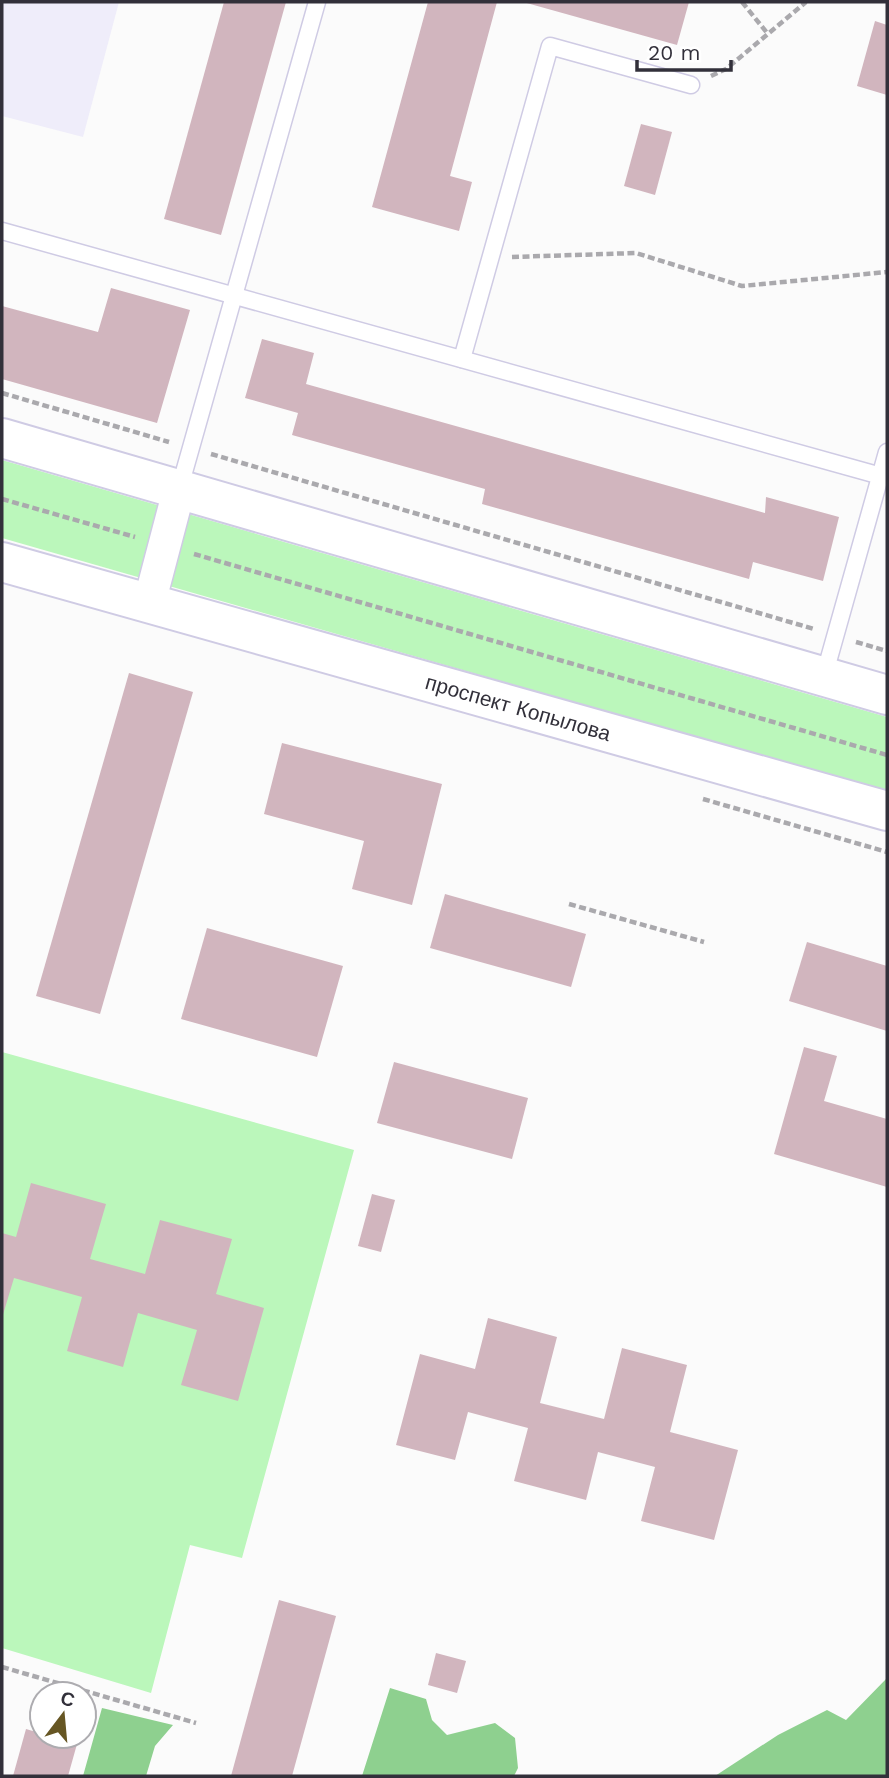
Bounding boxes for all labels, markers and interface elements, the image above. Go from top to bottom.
scale bar [637,28,732,72]
text: 20 m [648,40,700,65]
street label: проспект Копылова [423,669,614,746]
north arrow [28,1680,98,1750]
text: С [58,1686,78,1712]

